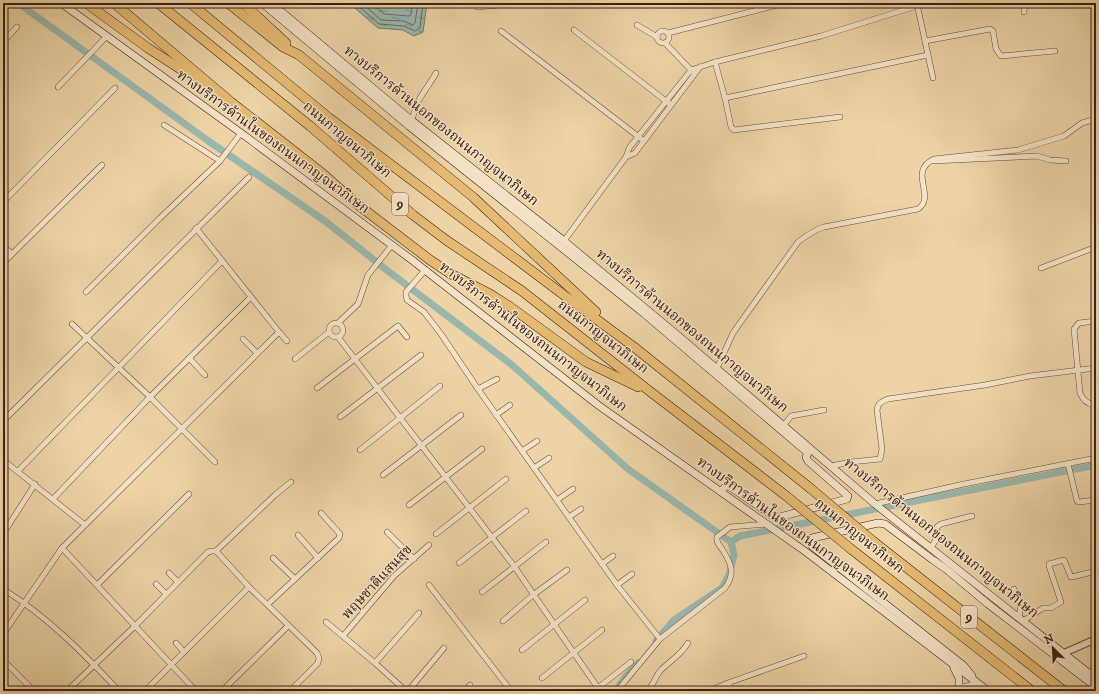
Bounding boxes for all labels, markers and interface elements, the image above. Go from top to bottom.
street label: ทางบริการด้านนอกของถนนกาญจนาภิเษก [340,42,542,210]
street label: ทางบริการด้านในของถนนกาญจนาภิเษก [173,64,374,218]
street label: ถนนกาญจนาภิเษก [299,98,395,182]
road number: 9 [392,193,408,215]
street label: ทางบริการด้านนอกของถนนกาญจนาภิเษก [593,246,791,416]
street label: ทางบริการด้านในของถนนกาญจนาภิเษก [435,256,632,416]
street label: ถนนกาญจนาภิเษก [554,296,652,378]
street label: ทางบริการด้านในของถนนกาญจนาภิเษก [694,454,892,604]
street label: ทางบริการด้านนอกของถนนกาญจนาภิเษก [840,454,1042,622]
street label: ถนนกาญจนาภิเษก [811,495,907,577]
street label: พฤษชาติแสนสุข [338,541,416,623]
road number: 9 [961,606,977,628]
north arrow [1033,628,1073,668]
text: N [1042,632,1056,648]

